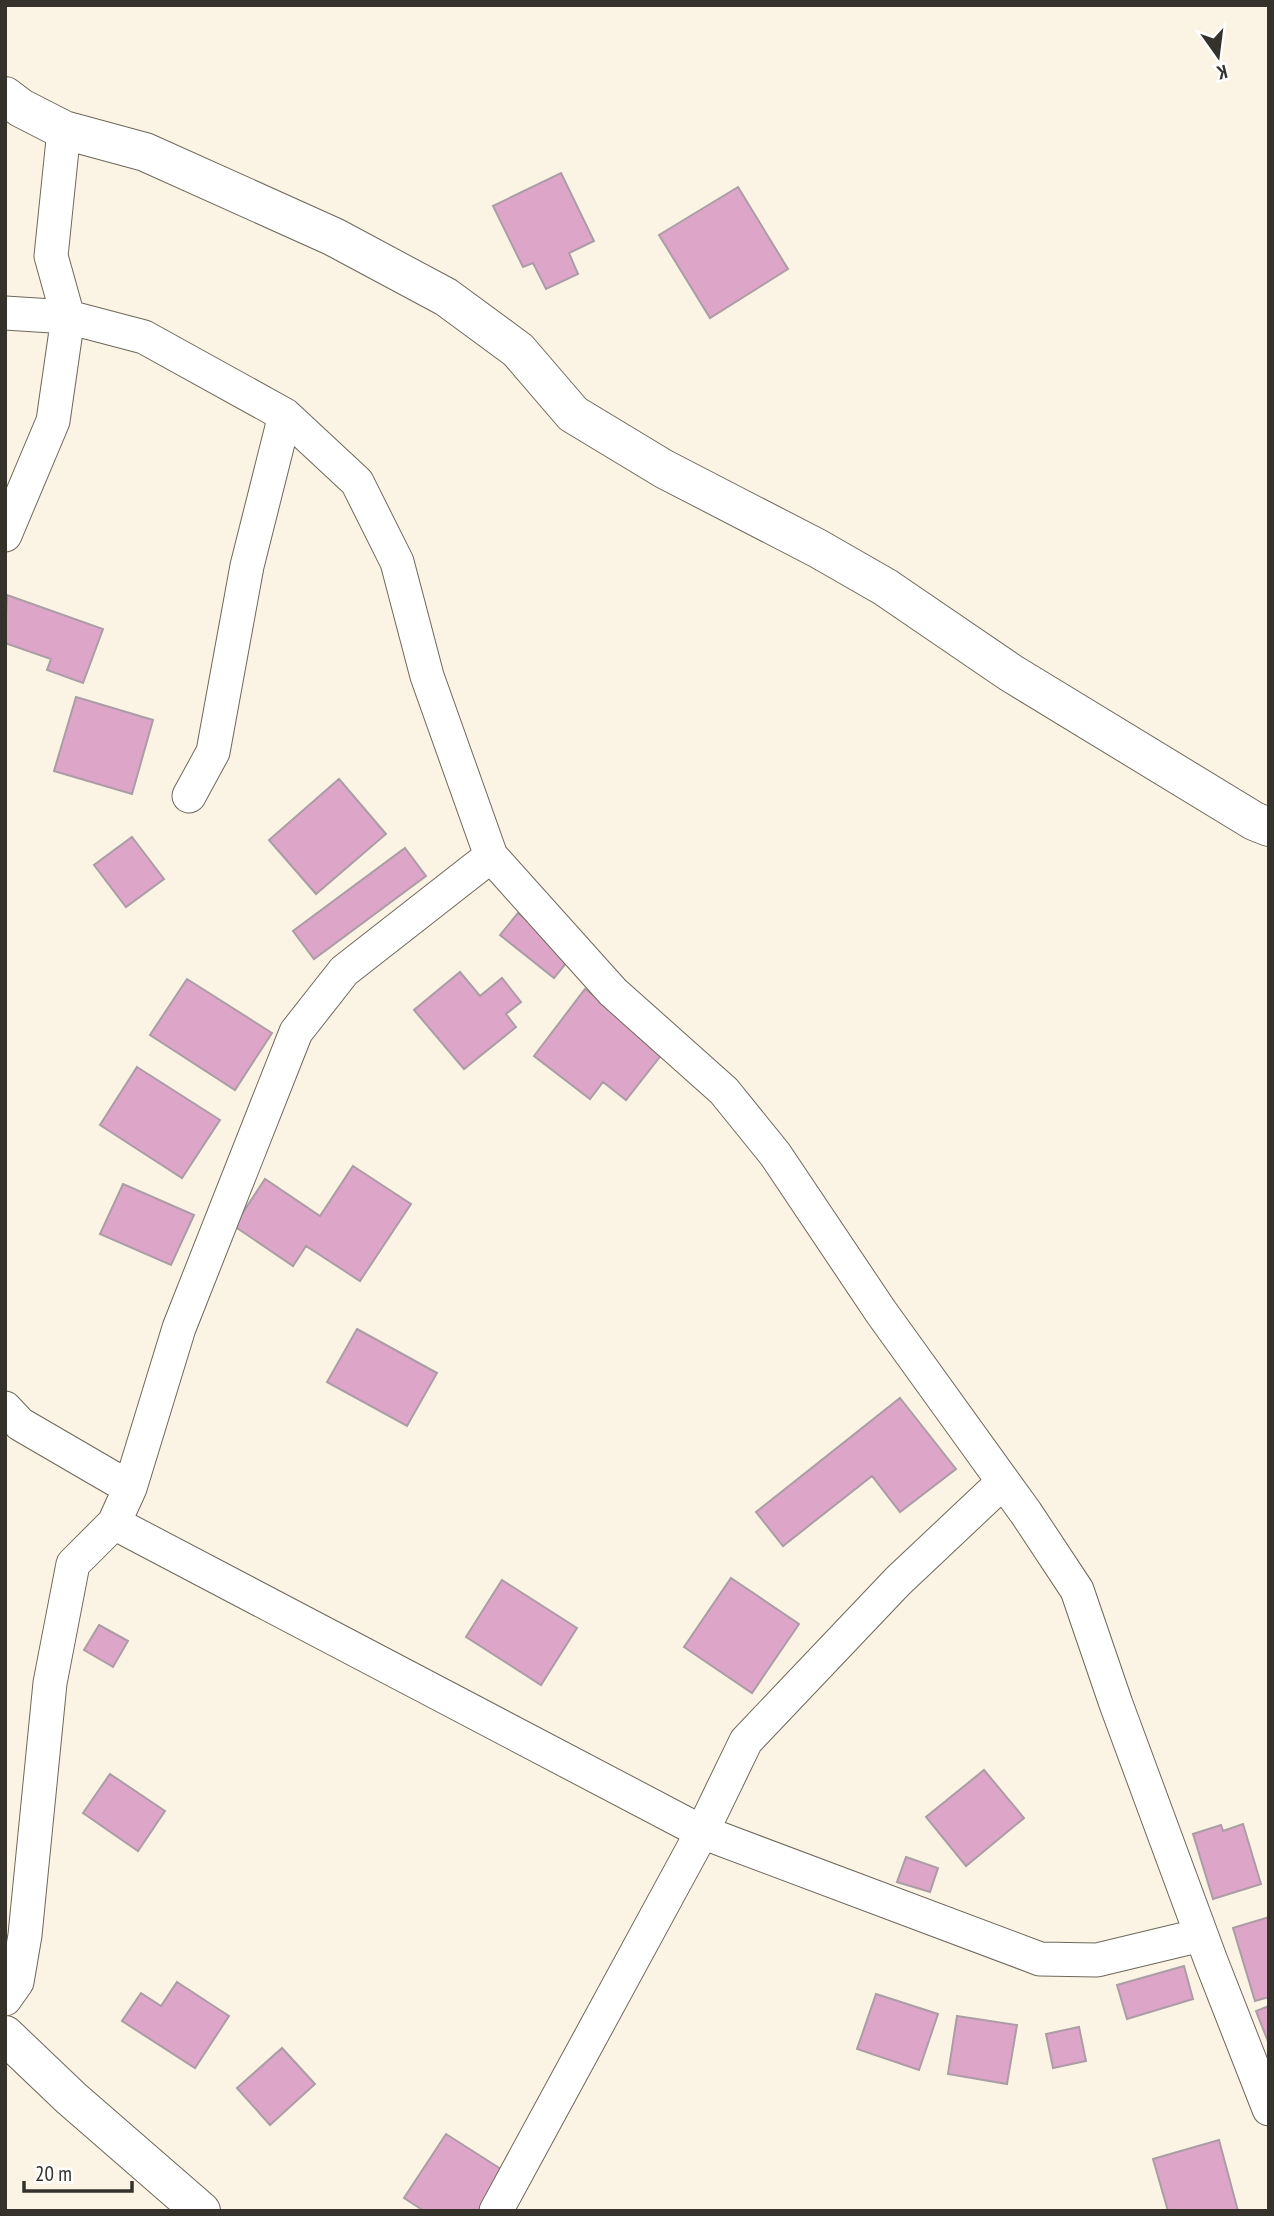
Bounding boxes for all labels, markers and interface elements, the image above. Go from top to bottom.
north arrow [1183,21,1253,91]
text: K [1214,60,1230,85]
scale bar [24,2150,133,2194]
text: 20 m [35,2160,72,2187]

